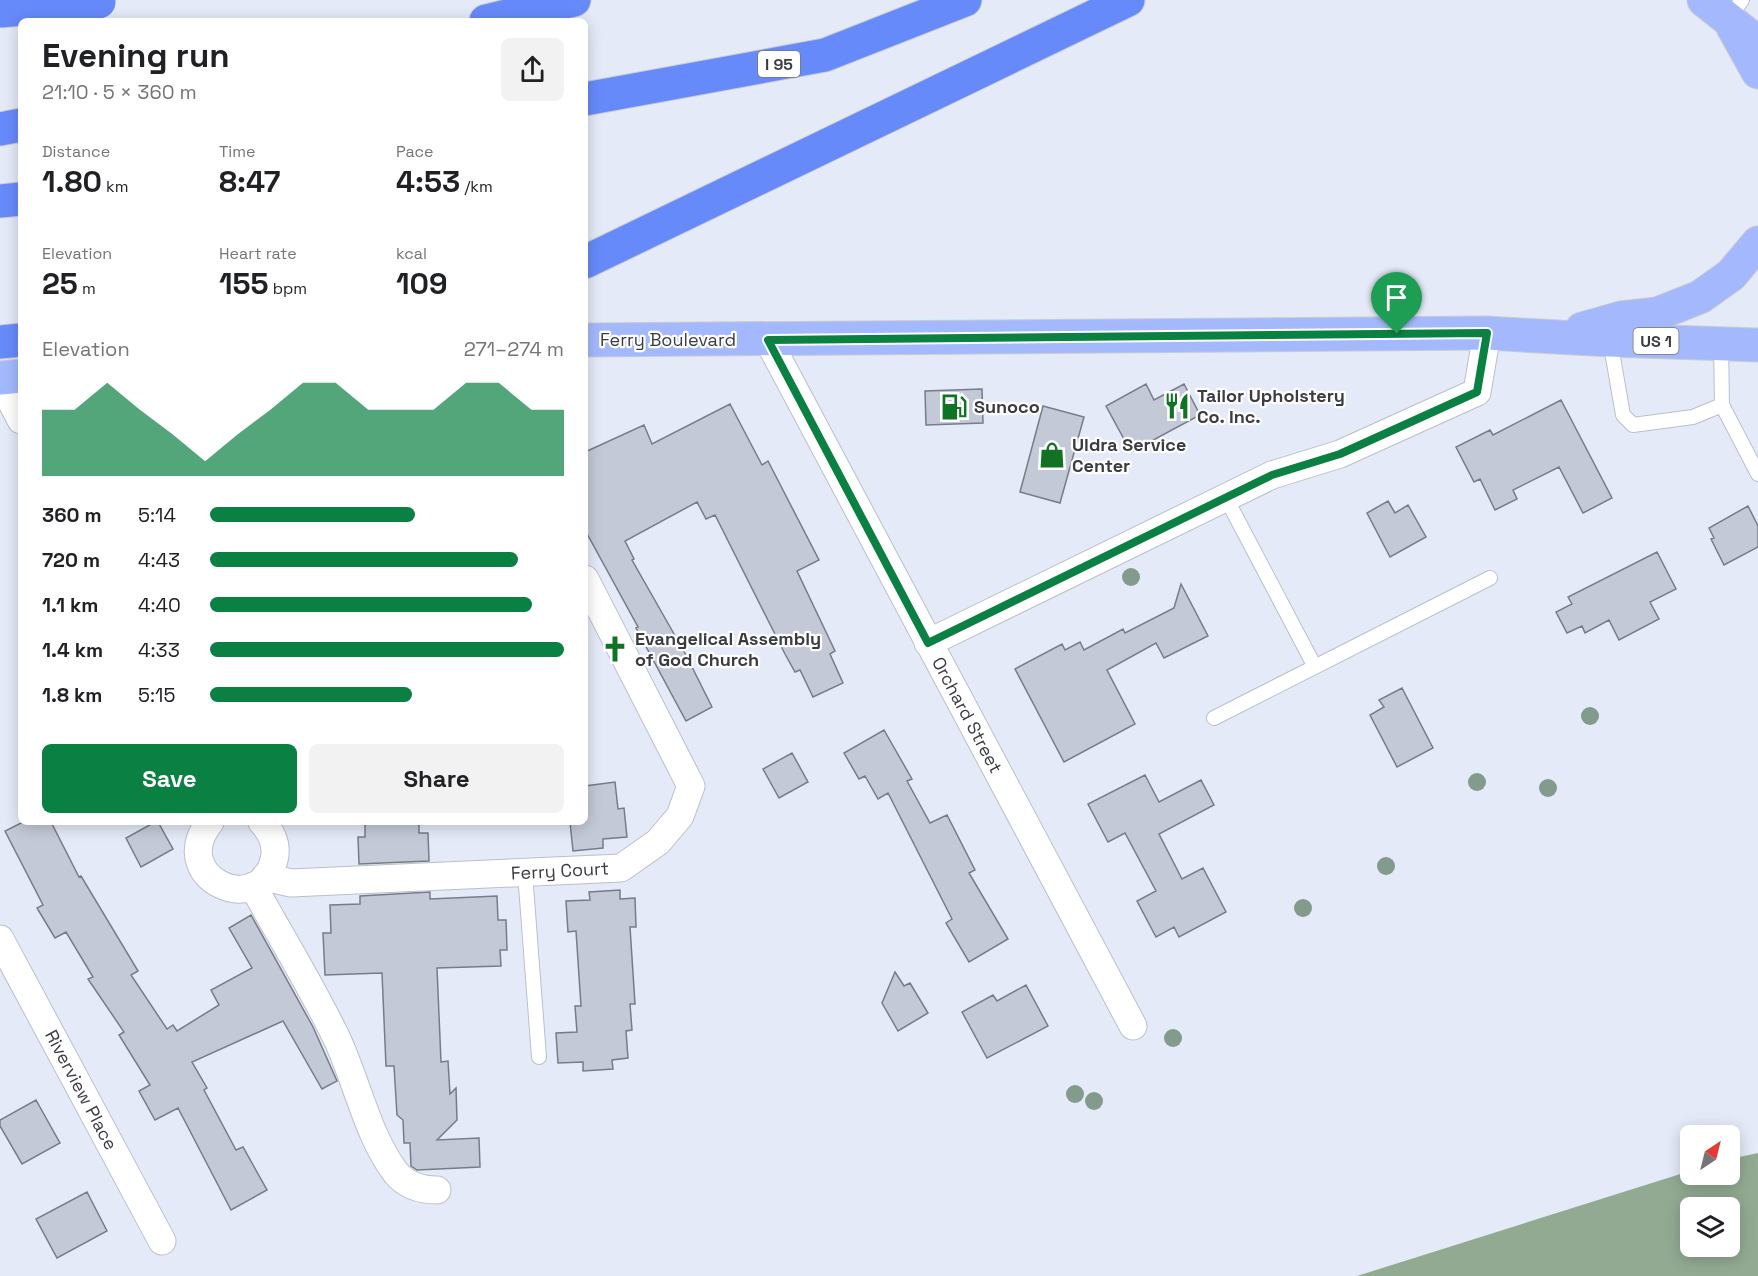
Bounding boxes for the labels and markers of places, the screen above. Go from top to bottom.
pin [1371,272,1422,334]
place label: Tailor Upholstery Co. Inc. [1197,384,1345,428]
restaurant icon: Tailor Upholstery Co. Inc. [1162,391,1192,421]
fuel station icon: Sunoco [939,392,969,422]
place label: Sunoco [974,395,1040,418]
place label: Uldra Service Center [1072,433,1186,477]
shop icon: Uldra Service Center [1037,440,1067,470]
place label: Evangelical Assembly of God Church [635,627,821,671]
church icon: Evangelical Assembly of God Church [600,634,630,664]

